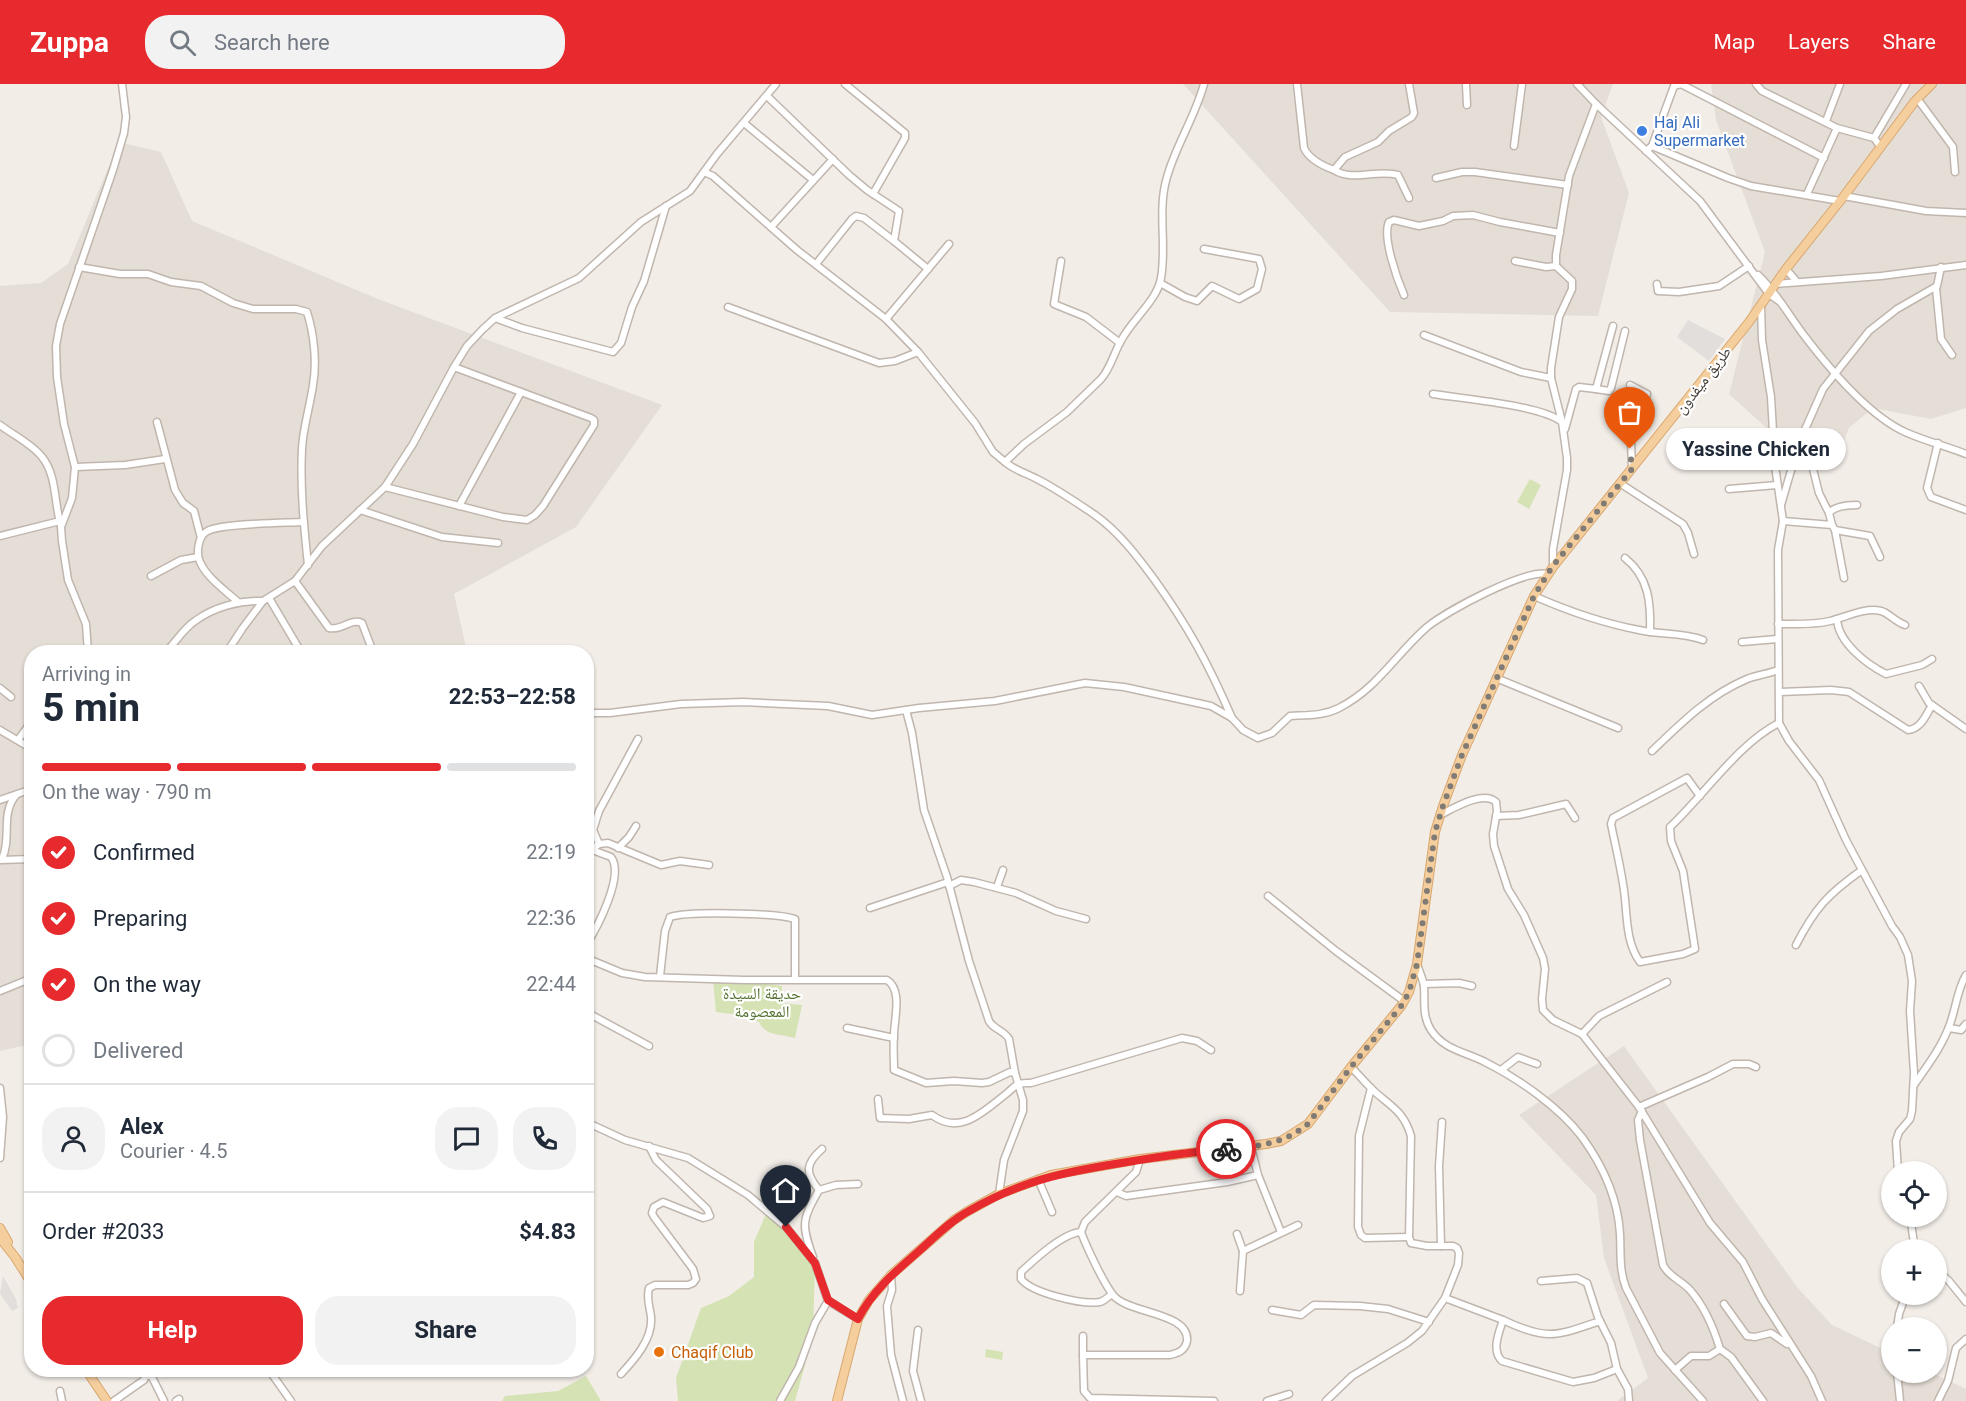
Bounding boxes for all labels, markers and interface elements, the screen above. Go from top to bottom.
search box [145,15,565,69]
text: Zuppa [30,26,109,59]
icon: search [166,26,199,59]
text: Search here [214,30,330,55]
text: Map [1713,30,1755,54]
text: Layers [1788,30,1849,54]
text: Share [1882,30,1936,54]
place label: Haj Ali Supermarket [1654,113,1745,150]
marker: Haj Ali Supermarket [1635,124,1649,138]
street label: طريق ميفدون [1671,342,1736,418]
pin [1604,387,1655,449]
icon: bag [1613,396,1646,429]
callout: Yassine Chicken [1666,428,1846,470]
text: Yassine Chicken [1682,437,1830,461]
text: Arriving in [42,662,131,686]
text: 22:53–22:58 [449,684,576,709]
text: 5 min [42,685,140,731]
text: On the way · 790 m [42,780,211,804]
icon: check [42,836,75,869]
text: Confirmed [93,840,195,865]
text: 22:19 [526,840,576,864]
icon: check [42,902,75,935]
text: Preparing [93,906,187,931]
text: 22:36 [526,906,576,930]
icon: check [42,968,75,1001]
text: On the way [93,972,201,997]
text: 22:44 [526,972,576,996]
park label: حديقة السيدة المعصومة [723,984,801,1021]
text: Delivered [93,1038,183,1063]
button: person [42,1107,105,1170]
button: chat [435,1107,498,1170]
button: phone [513,1107,576,1170]
text: Alex [120,1114,164,1139]
courier [1196,1119,1256,1179]
icon: bike [1210,1133,1243,1166]
text: Courier · 4.5 [120,1139,227,1163]
map controls [1881,1161,1947,1383]
button: locate [1881,1161,1947,1227]
pin [760,1165,811,1227]
icon: home [769,1174,802,1207]
text: Order #2033 [42,1219,164,1244]
text: $4.83 [519,1219,576,1244]
button: + [1881,1239,1947,1305]
button: Help [42,1296,303,1365]
button: Share [315,1296,576,1365]
button: − [1881,1317,1947,1383]
place label: Chaqif Club [671,1343,754,1362]
marker: Chaqif Club [652,1345,666,1359]

